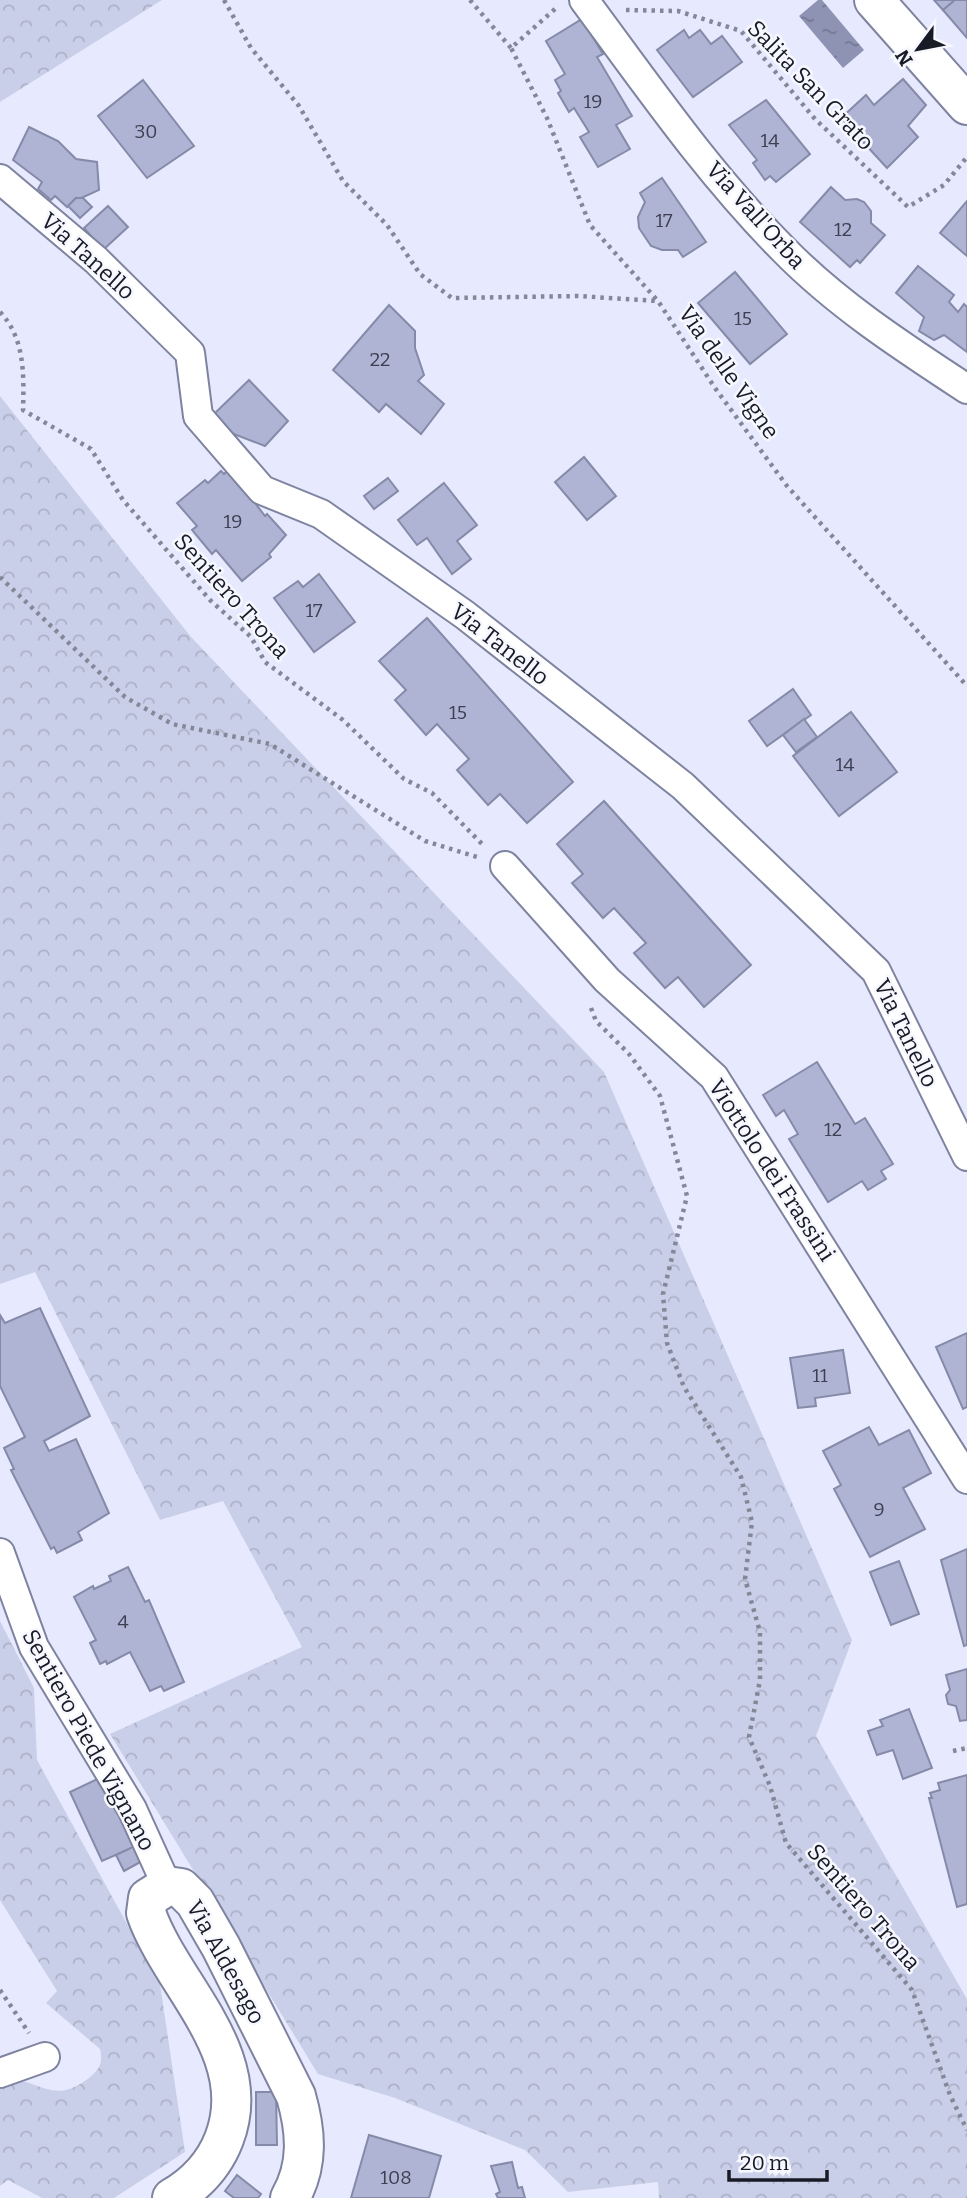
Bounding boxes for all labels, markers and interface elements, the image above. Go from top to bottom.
street label: Salita San Grato [742,14,880,156]
north arrow [883,14,953,84]
text: N [890,45,918,70]
house number: 19 [584,90,602,113]
house number: 30 [134,120,158,143]
house number: 14 [761,129,779,152]
street label: Via Vall'Orba [700,155,812,275]
street label: Via Tanello [35,206,141,306]
house number: 17 [655,209,673,232]
house number: 12 [834,218,852,241]
street label: Via delle Vigne [673,300,785,444]
house number: 15 [734,307,752,330]
house number: 22 [370,348,390,371]
house number: 19 [224,510,242,533]
street label: Sentiero Trona [168,528,296,665]
street label: Via Tanello [445,597,555,691]
house number: 17 [305,599,323,622]
house number: 15 [449,701,467,724]
house number: 14 [836,753,854,776]
street label: Via Tanello [868,974,944,1092]
street label: Viottolo dei Frassini [703,1074,841,1266]
house number: 12 [824,1118,842,1141]
house number: 11 [812,1364,828,1387]
house number: 9 [873,1498,885,1521]
house number: 4 [117,1610,129,1633]
street label: Sentiero Piede Vignano [16,1624,162,1856]
street label: Sentiero Trona [801,1838,927,1976]
street label: Via Aldesago [181,1895,271,2029]
scale bar [729,2138,827,2182]
text: 20 m [740,2150,789,2176]
house number: 108 [380,2166,412,2189]

